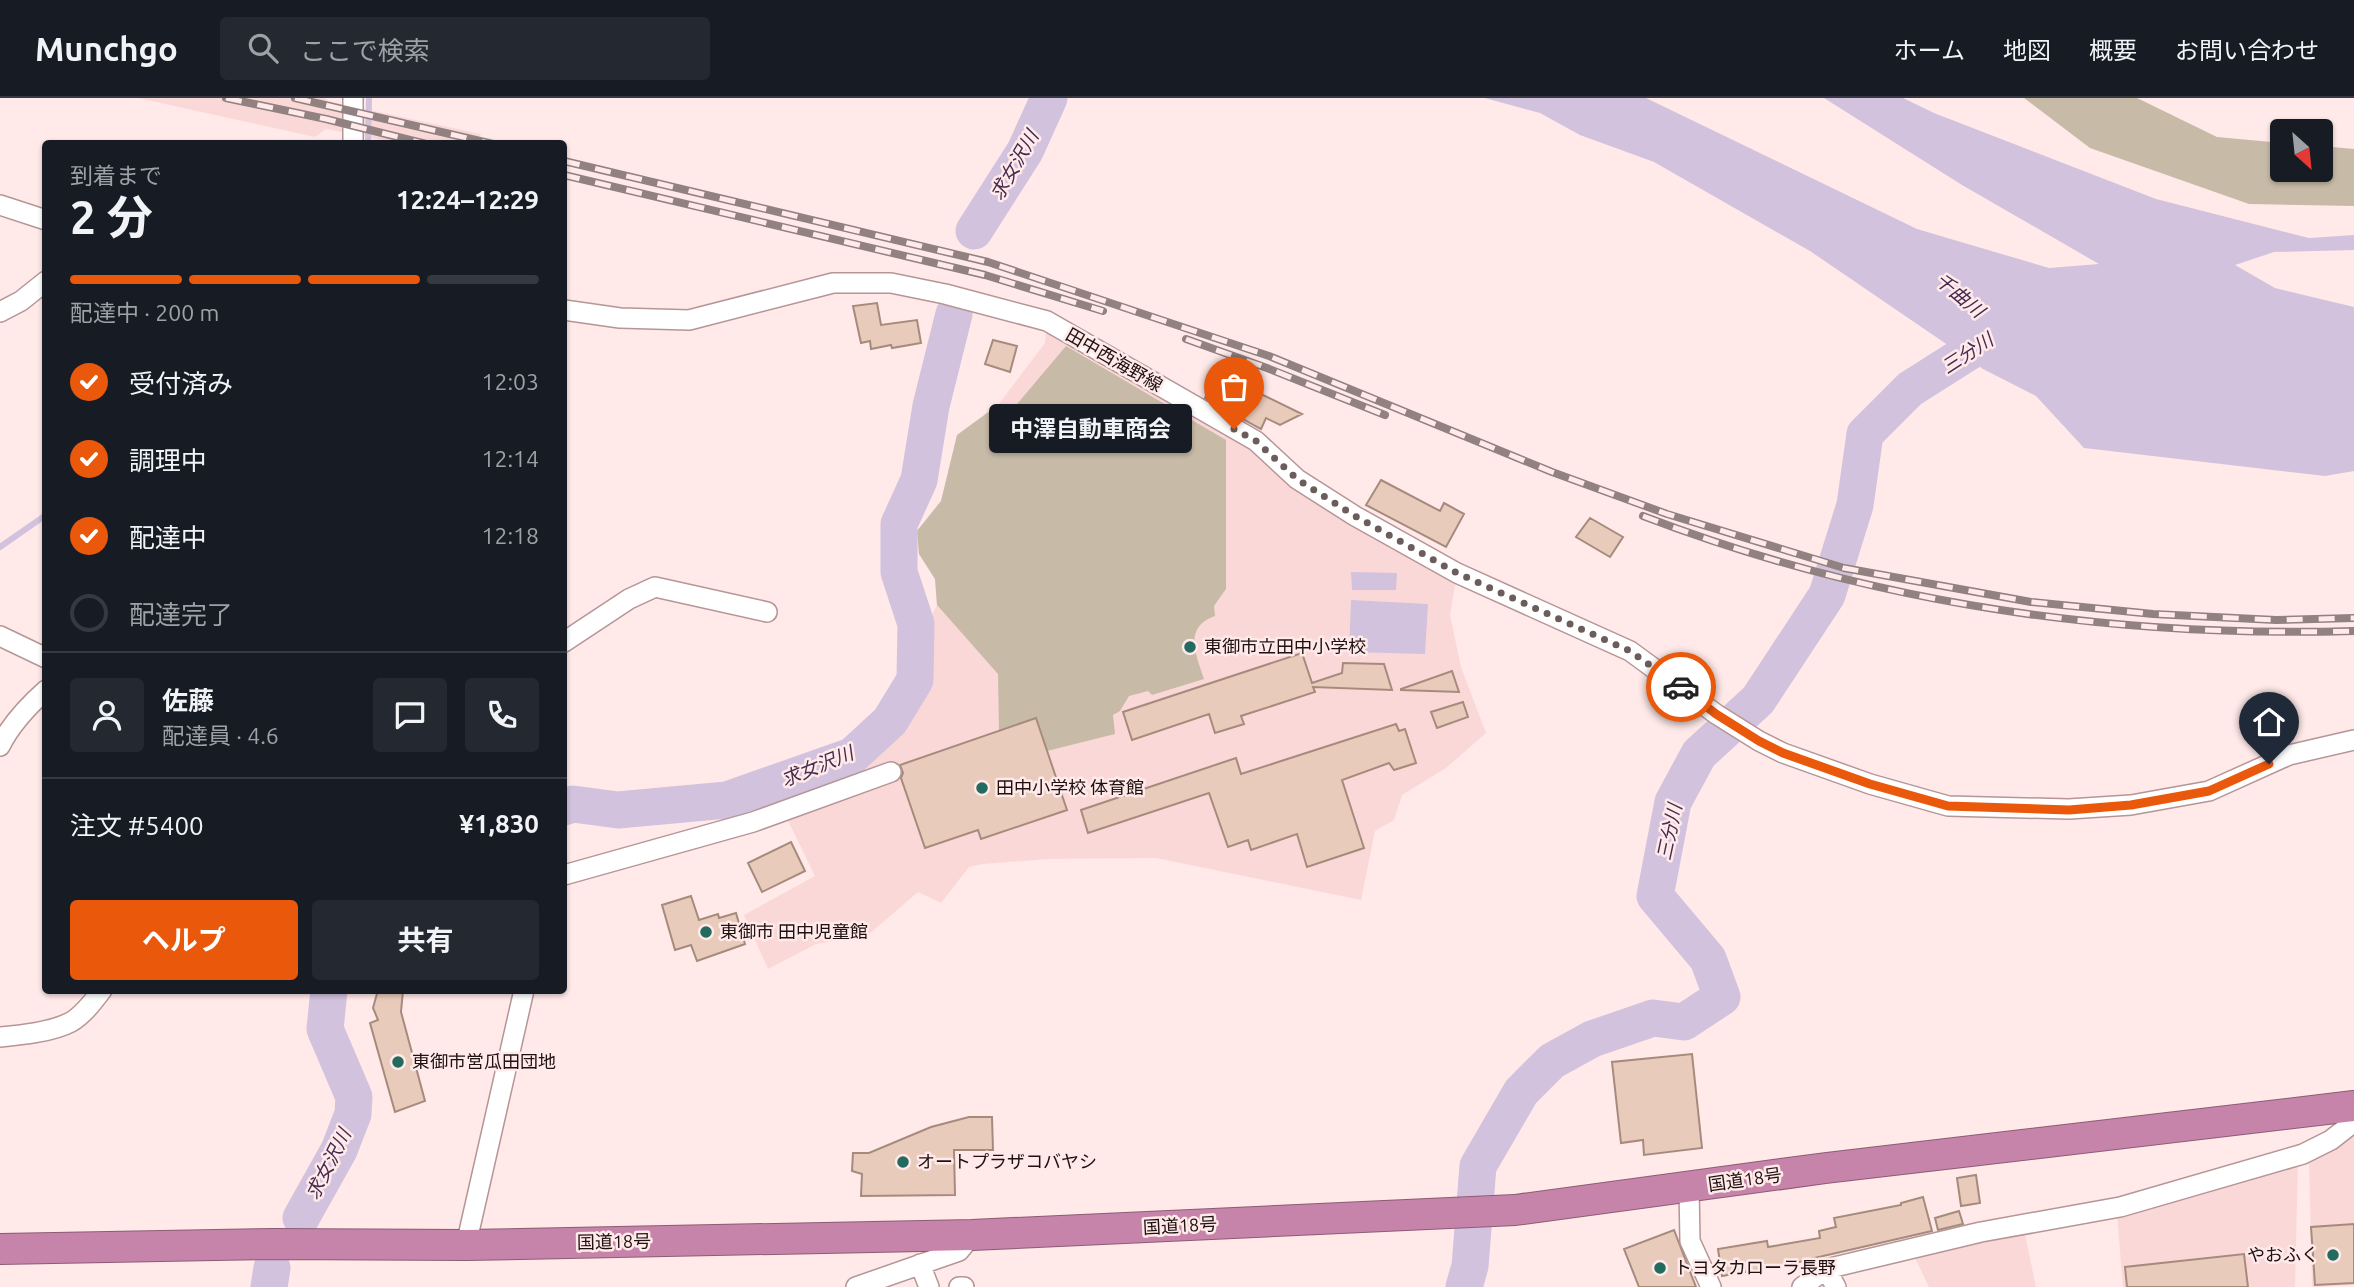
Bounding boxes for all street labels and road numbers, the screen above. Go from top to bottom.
street label: 田中西海野線 [1063,323,1166,395]
street label: 国道18号 [1707,1164,1783,1194]
street label: 国道18号 [1142,1213,1218,1237]
street label: 国道18号 [577,1230,651,1252]

